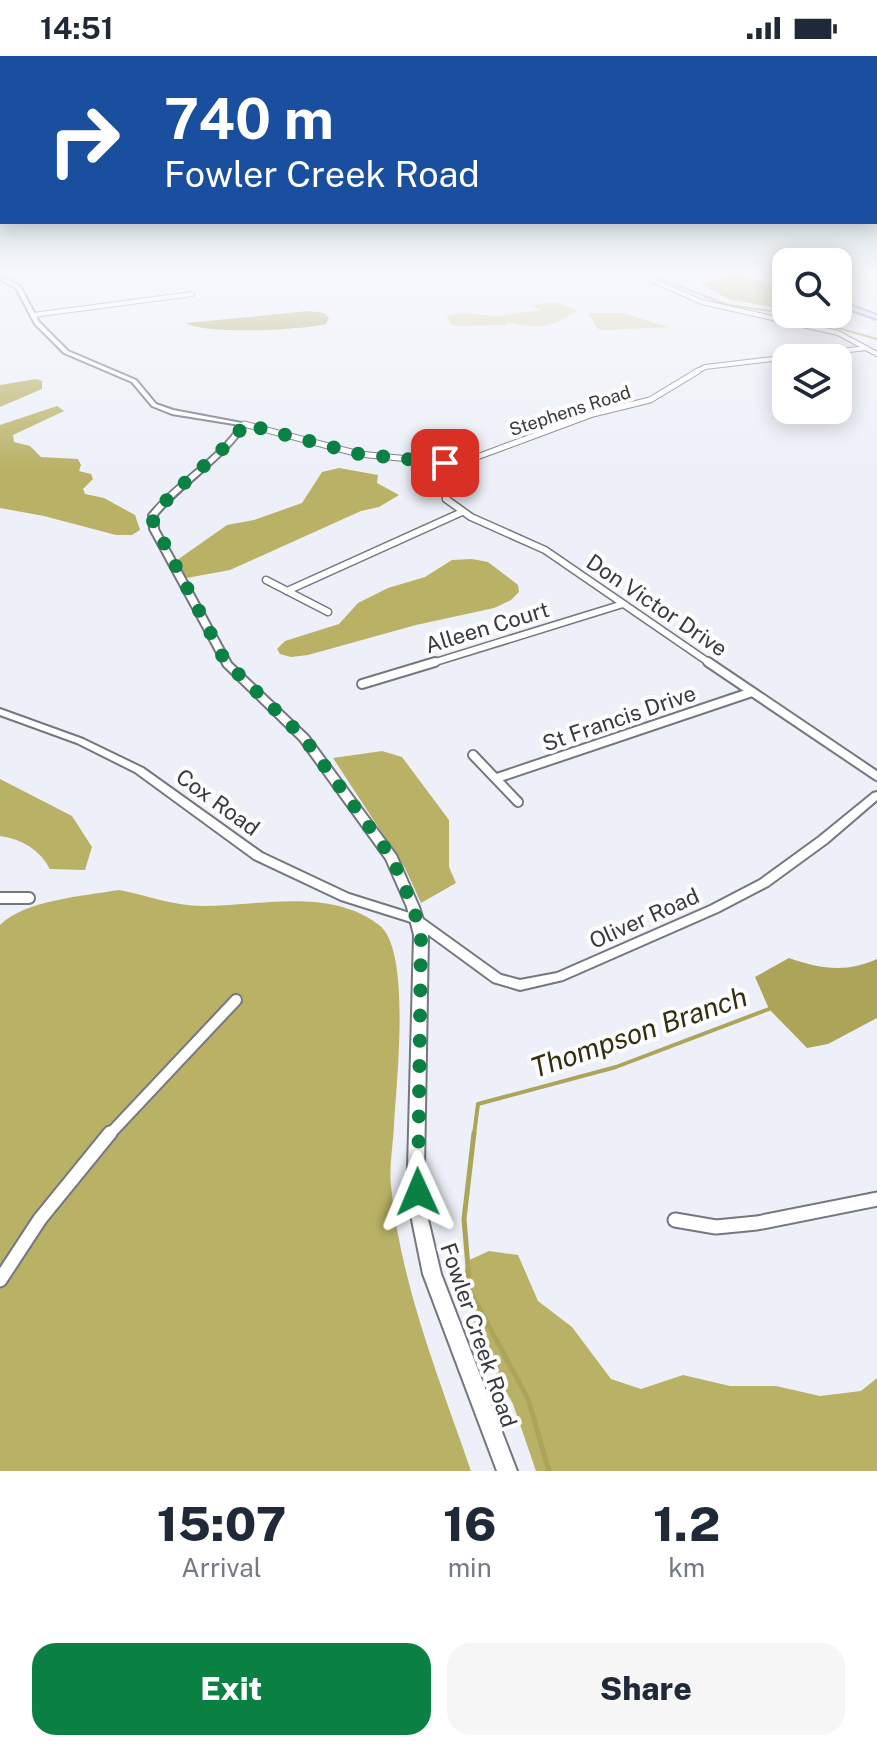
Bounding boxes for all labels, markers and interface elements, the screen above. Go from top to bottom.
text: 14:51 [40,10,114,46]
text: 740 m [164,86,334,152]
icon: right [32,88,136,192]
text: Fowler Creek Road [164,153,480,195]
map controls [772,248,852,424]
button: search [772,248,852,328]
button: layers [772,344,852,424]
street label: Stephens Road [507,381,633,440]
pin [411,429,479,497]
icon: arrive [423,441,467,485]
street label: Don Victor Drive [582,548,732,662]
street label: Alleen Court [422,596,552,658]
street label: St Francis Drive [539,680,699,756]
street label: Cox Road [171,763,265,841]
street label: Oliver Road [585,882,703,954]
water label: Thompson Branch [526,979,751,1084]
position arrow [376,1150,460,1234]
street label: Fowler Creek Road [435,1240,523,1430]
text: 15:07 [157,1495,286,1552]
text: 16 [443,1495,496,1552]
text: 1.2 [653,1495,720,1552]
text: Arrival [181,1552,262,1583]
text: min [448,1552,492,1583]
text: km [668,1552,705,1583]
button: Exit [32,1643,431,1735]
button: Share [447,1643,845,1735]

